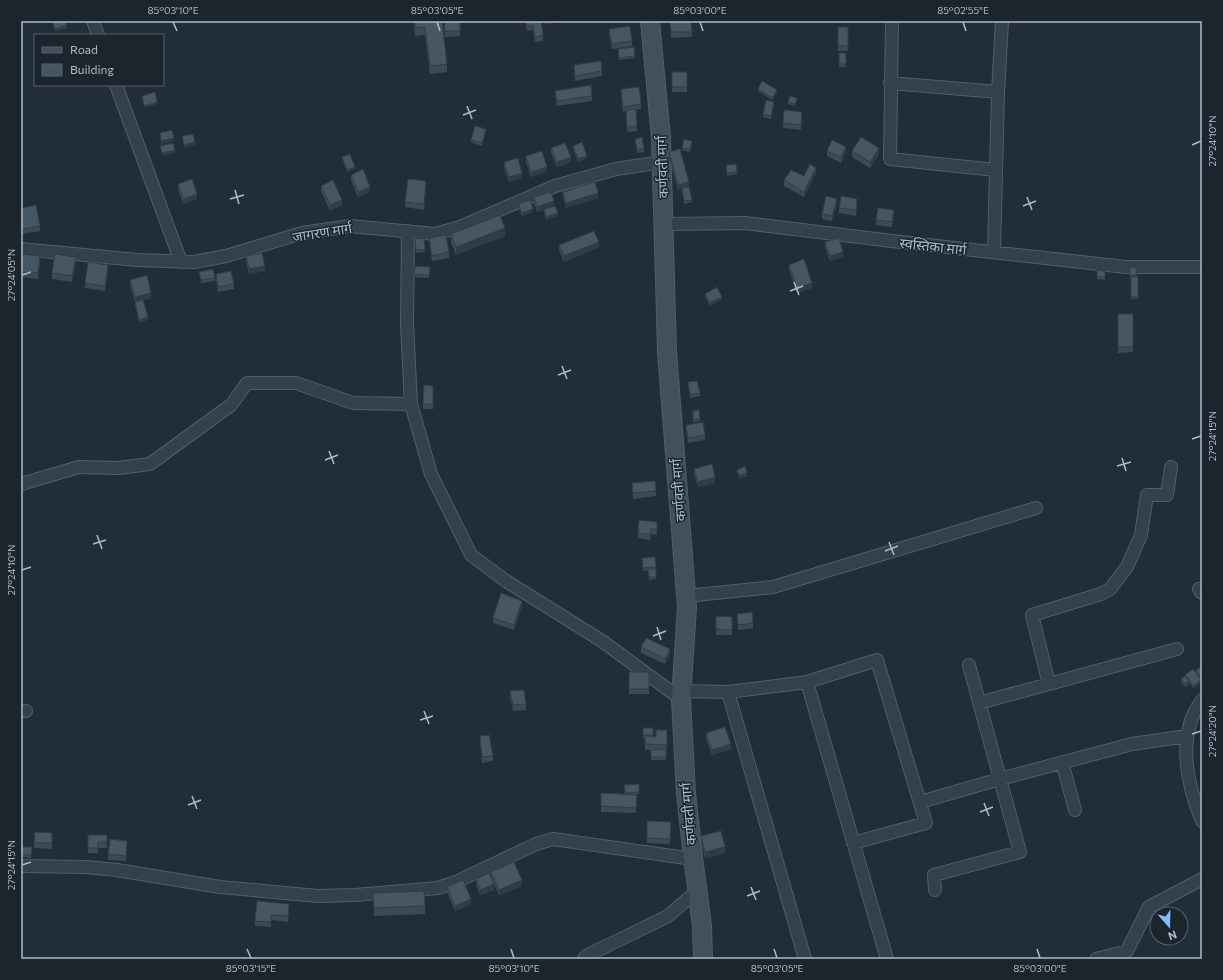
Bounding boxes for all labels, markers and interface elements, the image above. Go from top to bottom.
text: 85°03'10"E [147,4,199,16]
text: 85°03'05"E [411,4,463,16]
text: 85°03'00"E [673,4,727,16]
text: 85°02'55"E [937,4,989,16]
legend [34,34,164,86]
text: Road [70,42,98,56]
text: Building [70,62,114,76]
text: 27°24'10"N [1206,115,1218,167]
street label: कर्णवती मार्ग [652,134,672,199]
street label: जागरण मार्ग [291,219,354,245]
street label: स्वस्तिका मार्ग [899,234,968,258]
text: 27°24'05"N [5,249,17,301]
text: 27°24'15"N [1206,411,1218,461]
street label: कर्णवती मार्ग [667,457,689,522]
text: 27°24'10"N [5,544,17,596]
text: 27°24'20"N [1206,705,1218,757]
street label: कर्णवती मार्ग [677,781,699,846]
text: 27°24'15"N [5,840,17,890]
north arrow [1149,906,1189,946]
text: N [1166,928,1179,943]
text: 85°03'15"E [226,962,276,974]
text: 85°03'10"E [488,962,540,974]
text: 85°03'05"E [751,962,803,974]
text: 85°03'00"E [1013,962,1067,974]

